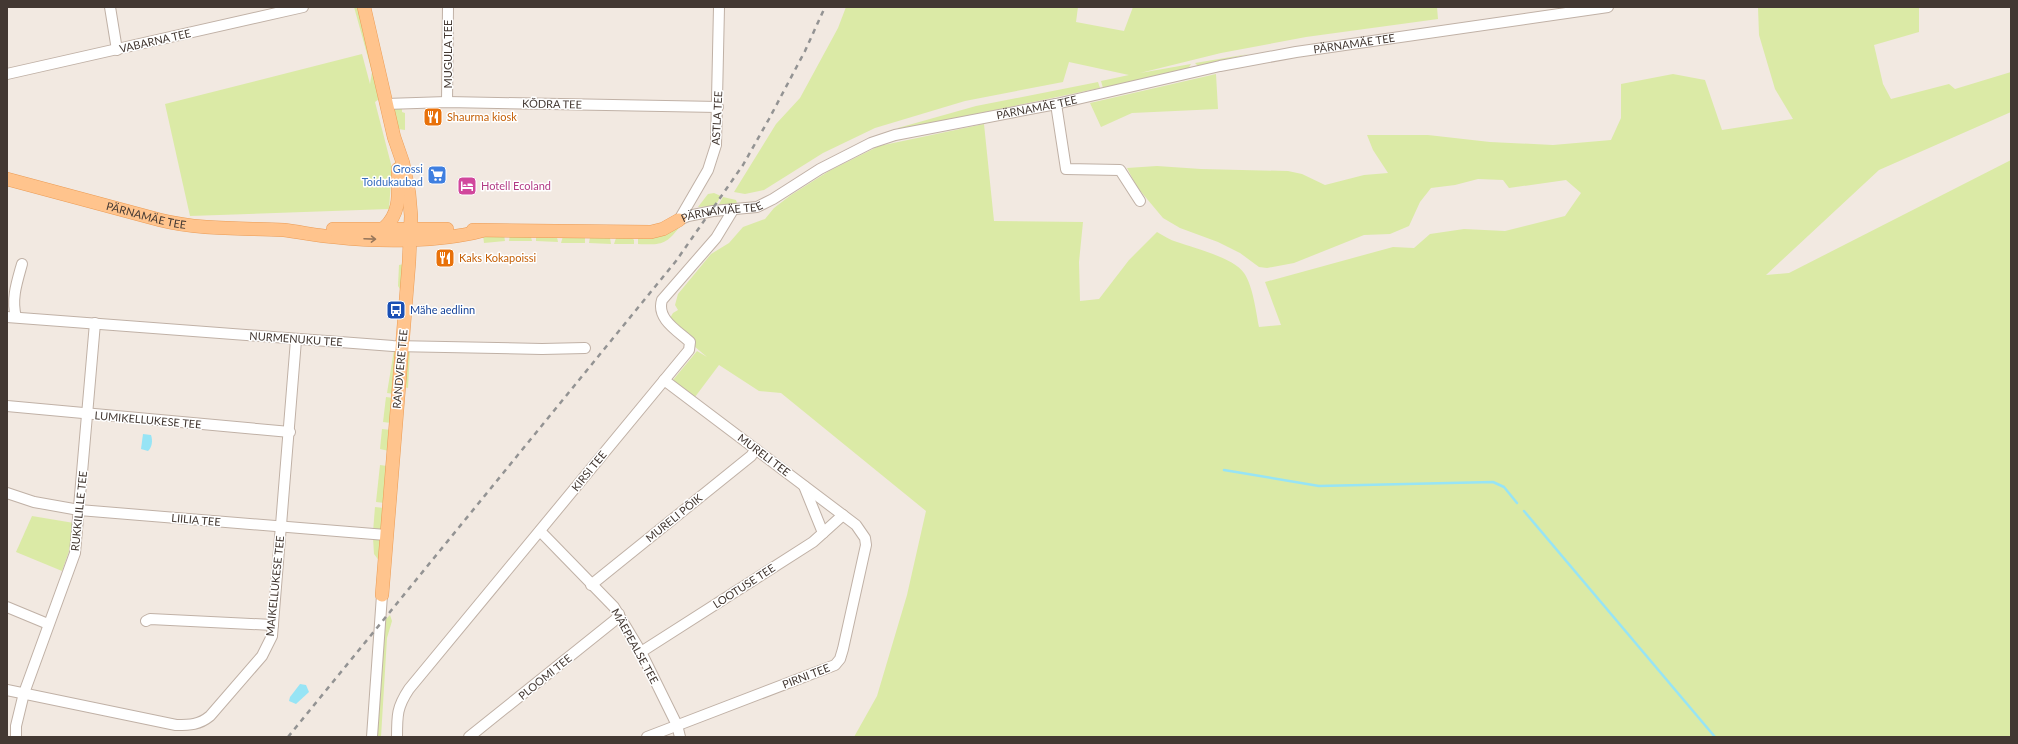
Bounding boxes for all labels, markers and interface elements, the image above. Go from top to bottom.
street label: MUGULA TEE [441,20,454,88]
street label: VABARNA TEE [118,26,192,55]
street label: PÄRNAMÄE TEE [1313,31,1396,55]
street label: ASTLA TEE [709,91,724,145]
street label: PÄRNAMÄE TEE [995,92,1078,121]
street label: KÕDRA TEE [522,96,582,111]
restaurant icon: Shaurma kiosk [422,106,444,128]
place label: Shaurma kiosk [447,110,517,123]
place label: Grossi Toidukaubad [362,162,423,188]
supermarket icon: Grossi Toidukaubad [426,164,448,186]
hotel icon: Hotell Ecoland [456,175,478,197]
place label: Hotell Ecoland [481,179,551,192]
street label: PÄRNAMÄE TEE [679,198,765,224]
street label: PÄRNAMÄE TEE [105,199,187,231]
one-way arrow [363,235,376,242]
restaurant icon: Kaks Kokapoissi [434,247,456,269]
place label: Kaks Kokapoissi [459,251,537,264]
bus stop icon: Mähe aedlinn [385,299,407,321]
place label: Mähe aedlinn [410,303,475,316]
street label: NURMENUKU TEE [249,329,343,348]
street label: RANDVERE TEE [390,329,409,409]
street label: LUMIKELLUKESE TEE [94,408,202,431]
street label: MURELI TEE [736,431,793,478]
street label: KIRSI TEE [568,448,609,493]
street label: RUKKILILLE TEE [68,470,89,552]
street label: MURELI PÕIK [643,490,705,544]
street label: LIILIA TEE [171,511,221,528]
street label: MAIKELLUKESE TEE [263,535,286,637]
street label: LOOTUSE TEE [710,561,777,610]
street label: MÄEPEALSE TEE [609,606,662,686]
street label: PLOOMI TEE [516,651,574,702]
street label: PIRNI TEE [780,661,831,691]

